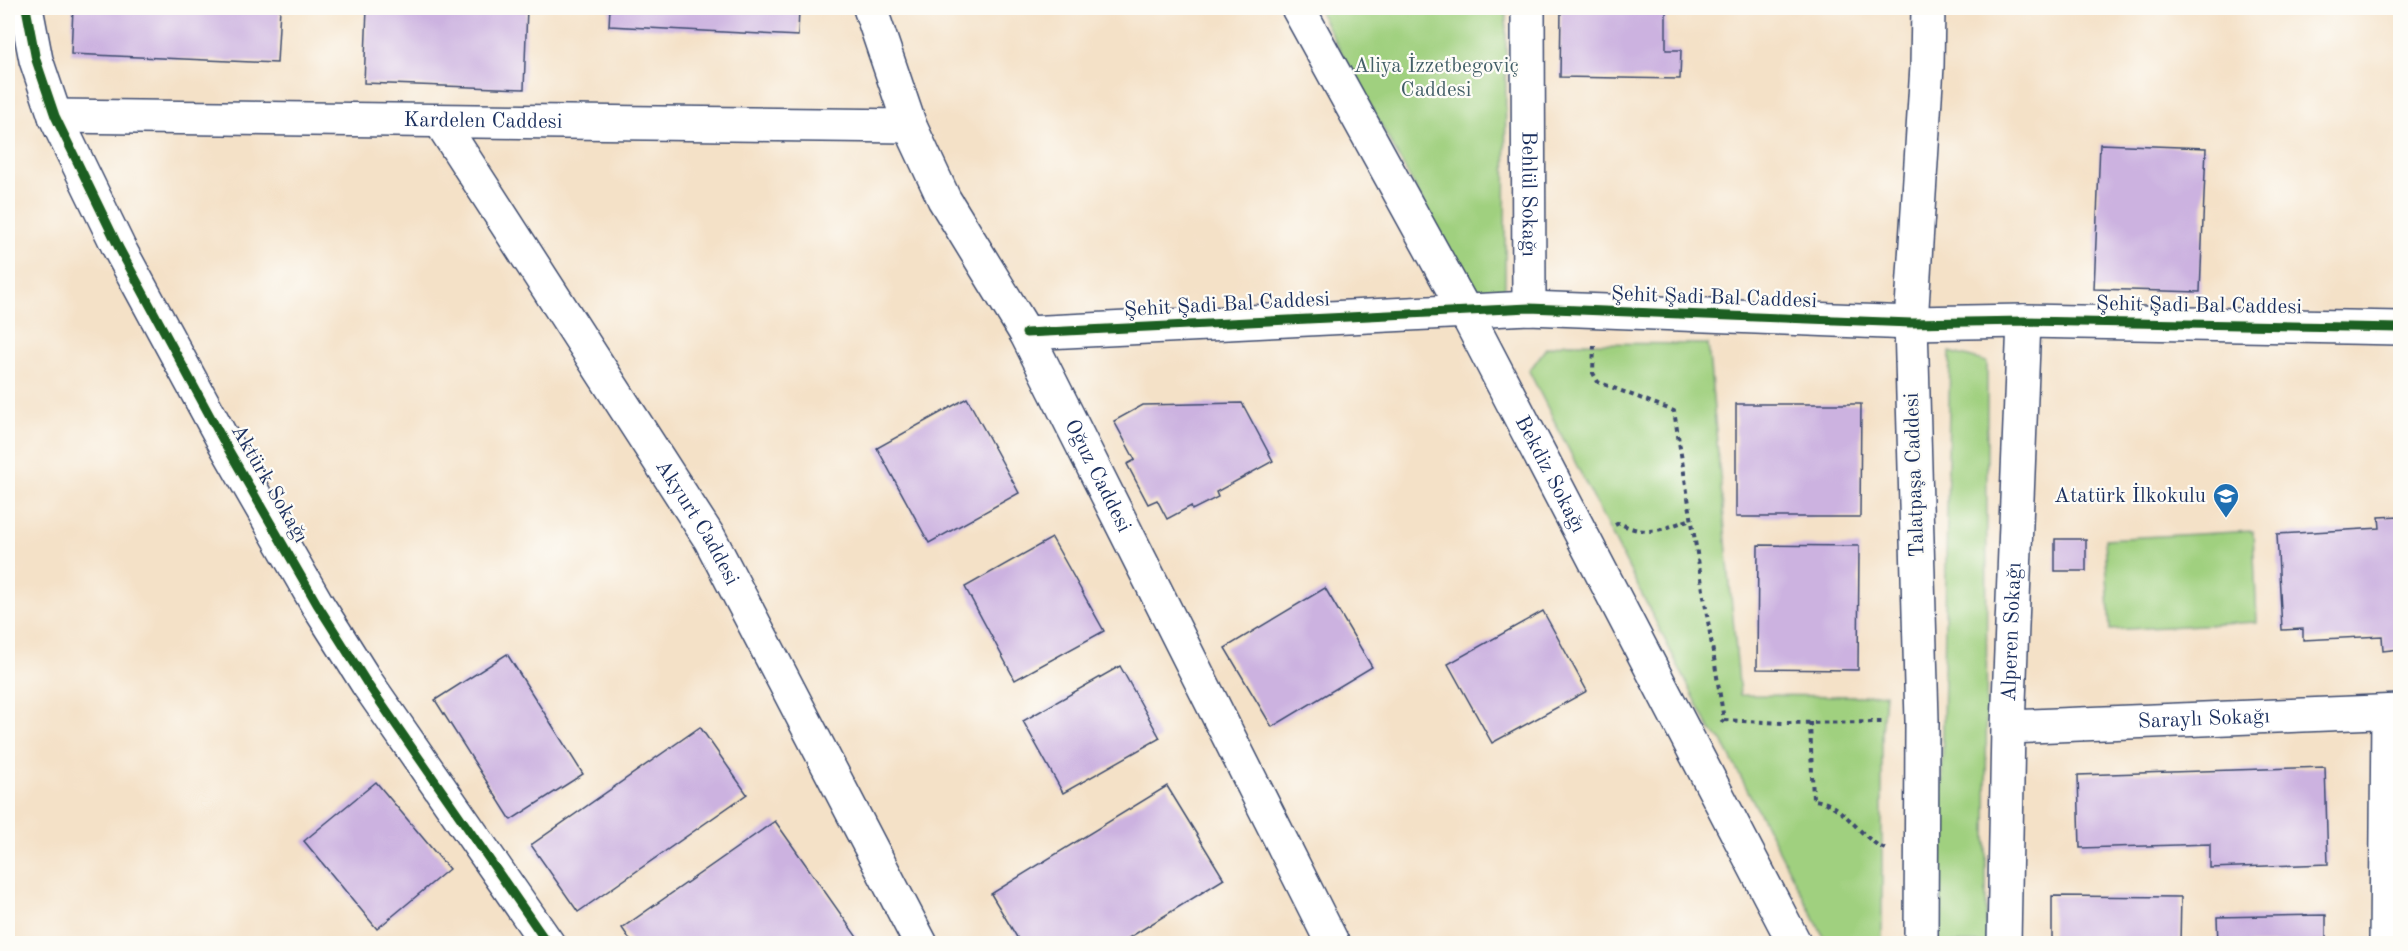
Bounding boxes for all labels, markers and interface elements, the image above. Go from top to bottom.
park label: Aliya İzzetbegoviç Caddesi [1353,52,1519,101]
street label: Kardelen Caddesi [403,110,563,132]
street label: Behlül Sokağı [1518,131,1539,257]
street label: Şehit Şadi Bal Caddesi [1611,284,1817,312]
street label: Şehit Şadi Bal Caddesi [1124,289,1330,321]
street label: Şehit Şadi Bal Caddesi [2096,294,2302,318]
street label: Talatpaşa Caddesi [1902,392,1928,558]
street label: Bekdiz Sokağı [1511,412,1589,536]
street label: Oğuz Caddesi [1061,416,1135,536]
street label: Aktürk Sokağı [227,421,311,547]
street label: Akyurt Caddesi [651,456,743,589]
school or university icon: Atatürk İlkokulu [2211,481,2241,519]
place label: Atatürk İlkokulu [2054,482,2206,507]
street label: Alperen Sokağı [1998,562,2025,702]
street label: Saraylı Sokağı [2137,706,2270,732]

